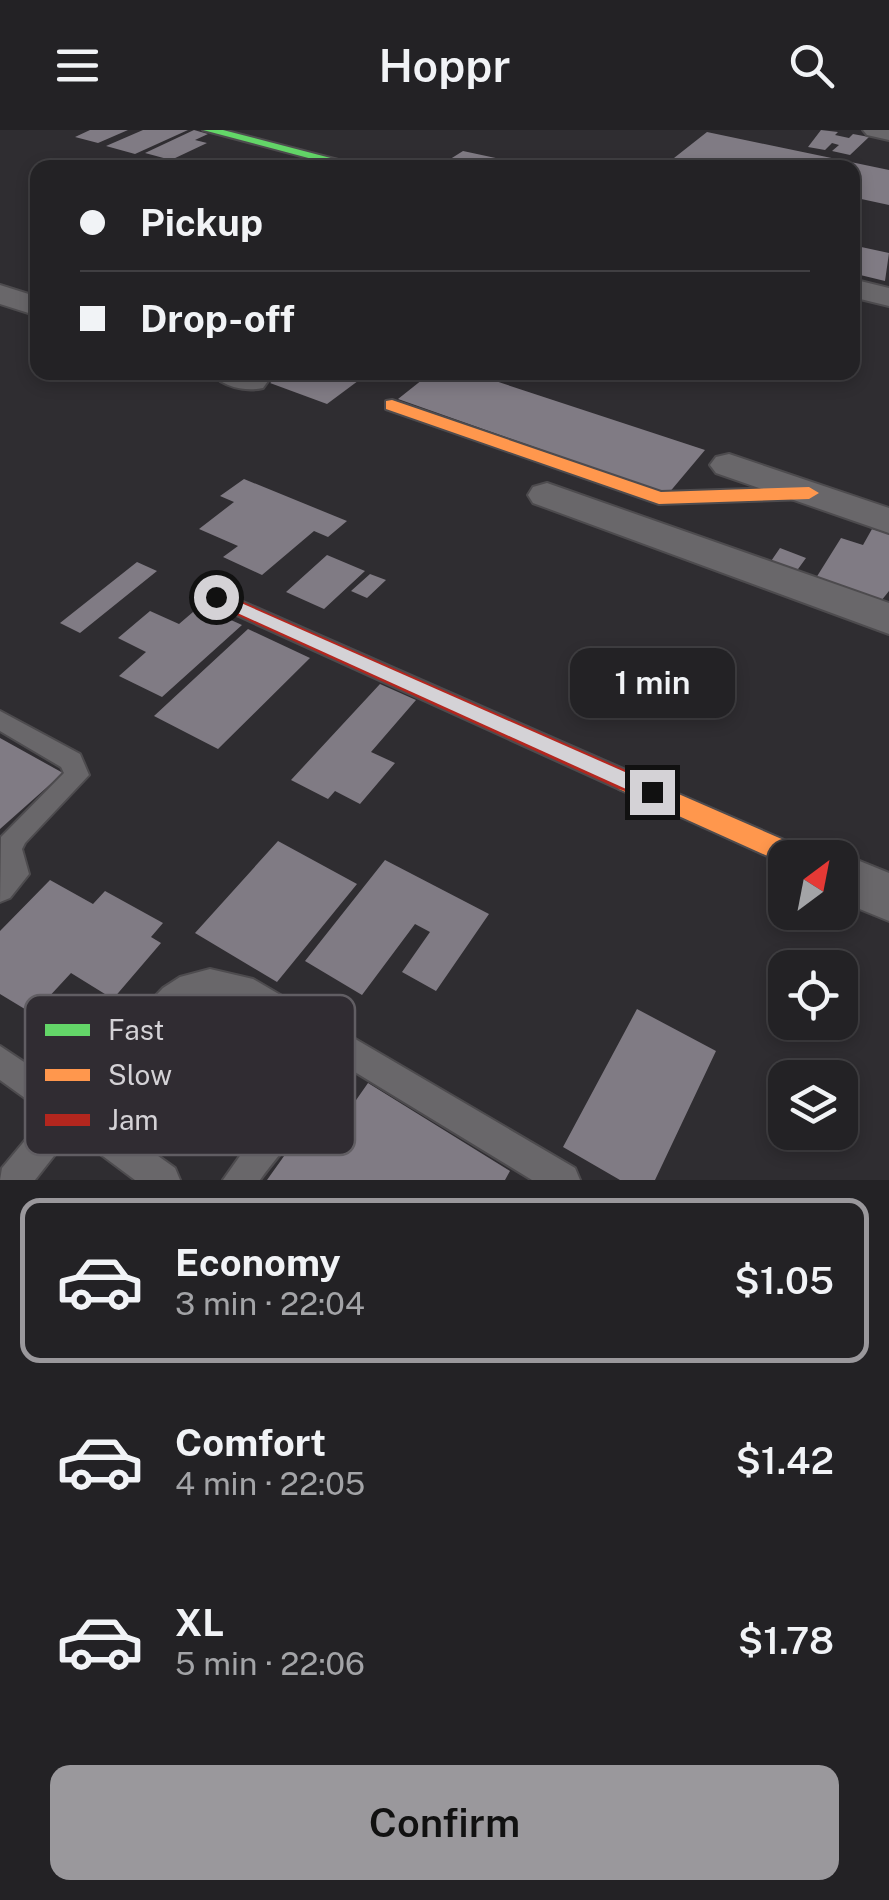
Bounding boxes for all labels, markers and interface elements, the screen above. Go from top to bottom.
icon: menu [50,38,105,93]
icon: search [784,38,839,93]
text: Hoppr [378,39,511,92]
text: Pickup [140,200,263,245]
text: Drop-off [140,296,295,341]
route start [194,575,239,620]
callout: 1 min [570,647,734,717]
text: 1 min [614,664,691,701]
route end [630,770,675,815]
north arrow [768,840,858,930]
map controls [768,840,858,1150]
button: locate [768,950,858,1040]
legend [25,995,355,1155]
text: Fast [108,1013,164,1046]
text: Slow [108,1058,172,1091]
button: layers [768,1060,858,1150]
text: Jam [108,1103,159,1136]
icon: car [55,1236,145,1326]
text: Economy [175,1240,341,1285]
text: $1.05 [734,1258,834,1303]
text: 3 min · 22:04 [175,1285,365,1322]
icon: car [55,1416,145,1506]
text: Comfort [175,1420,326,1465]
text: $1.42 [735,1438,834,1483]
text: 4 min · 22:05 [175,1465,365,1502]
icon: car [55,1596,145,1686]
text: XL [175,1600,224,1645]
text: $1.78 [738,1618,834,1663]
text: 5 min · 22:06 [175,1645,365,1682]
button: Confirm [50,1765,839,1880]

